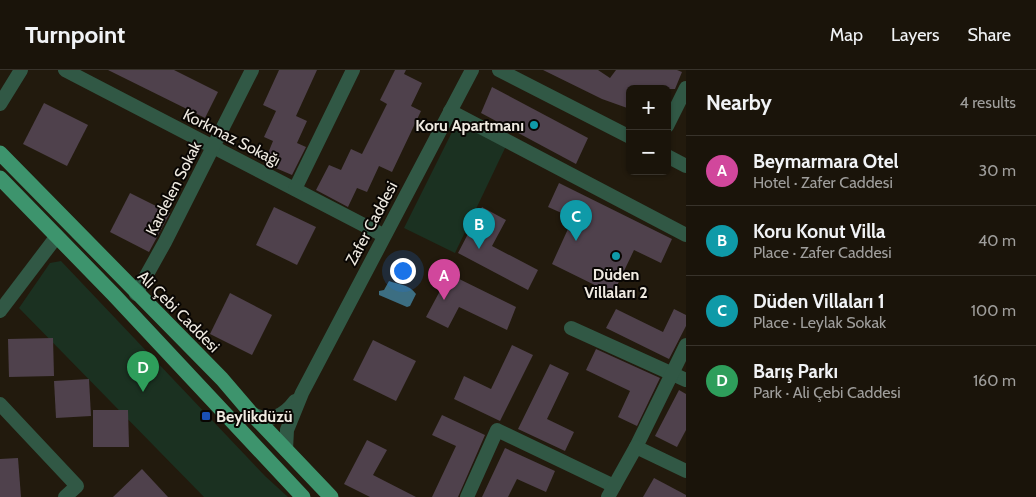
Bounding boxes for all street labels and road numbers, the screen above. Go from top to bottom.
street label: Korkmaz Sokağı [180,105,284,170]
street label: Kardelen Sokak [142,137,206,239]
street label: Zafer Caddesi [342,178,401,268]
street label: Ali Çebi Caddesi [134,267,223,356]

